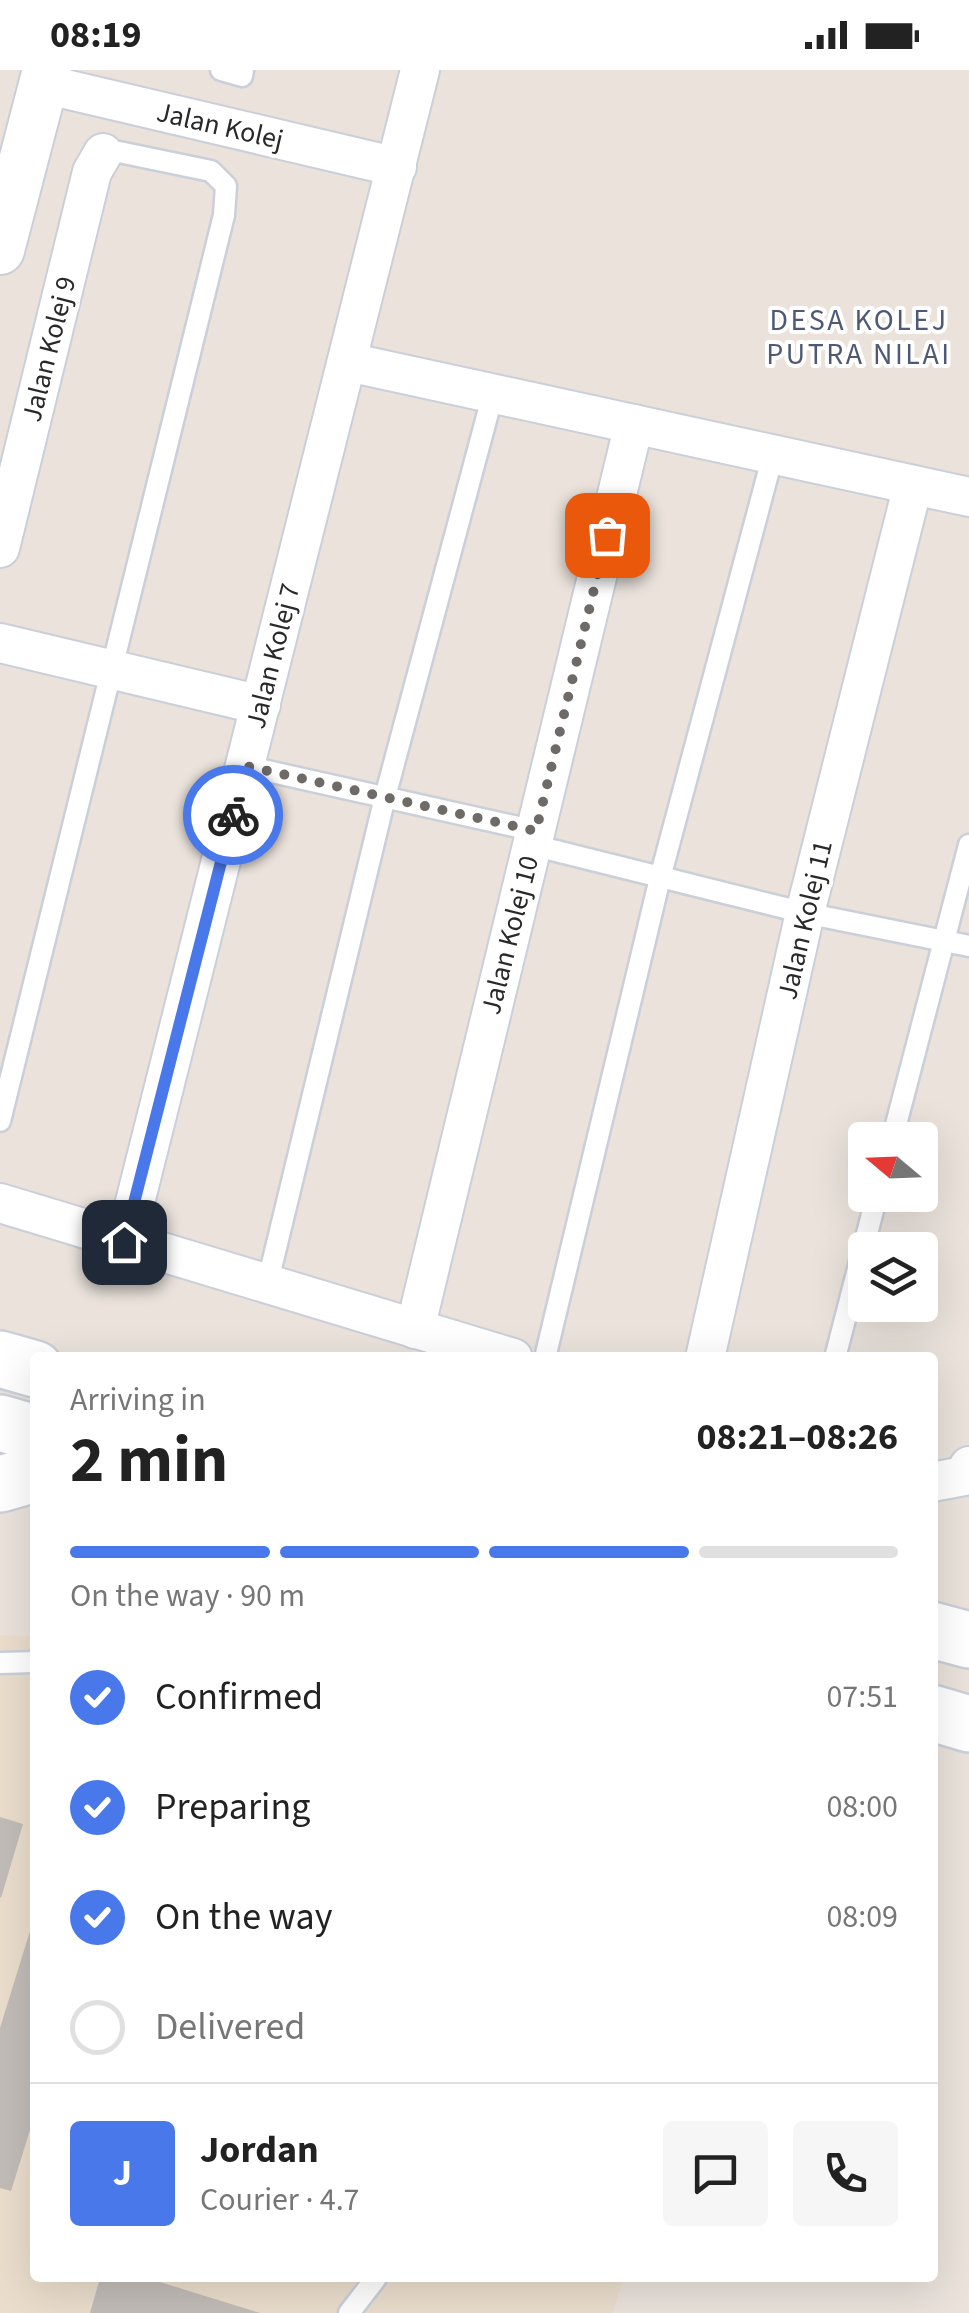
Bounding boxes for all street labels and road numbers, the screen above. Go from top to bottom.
street label: Jalan Kolej [153,92,287,160]
street label: Jalan Kolej 9 [12,272,86,426]
street label: Jalan Kolej 7 [236,579,310,733]
street label: Jalan Kolej 11 [767,836,843,1004]
street label: Jalan Kolej 10 [471,851,549,1019]

